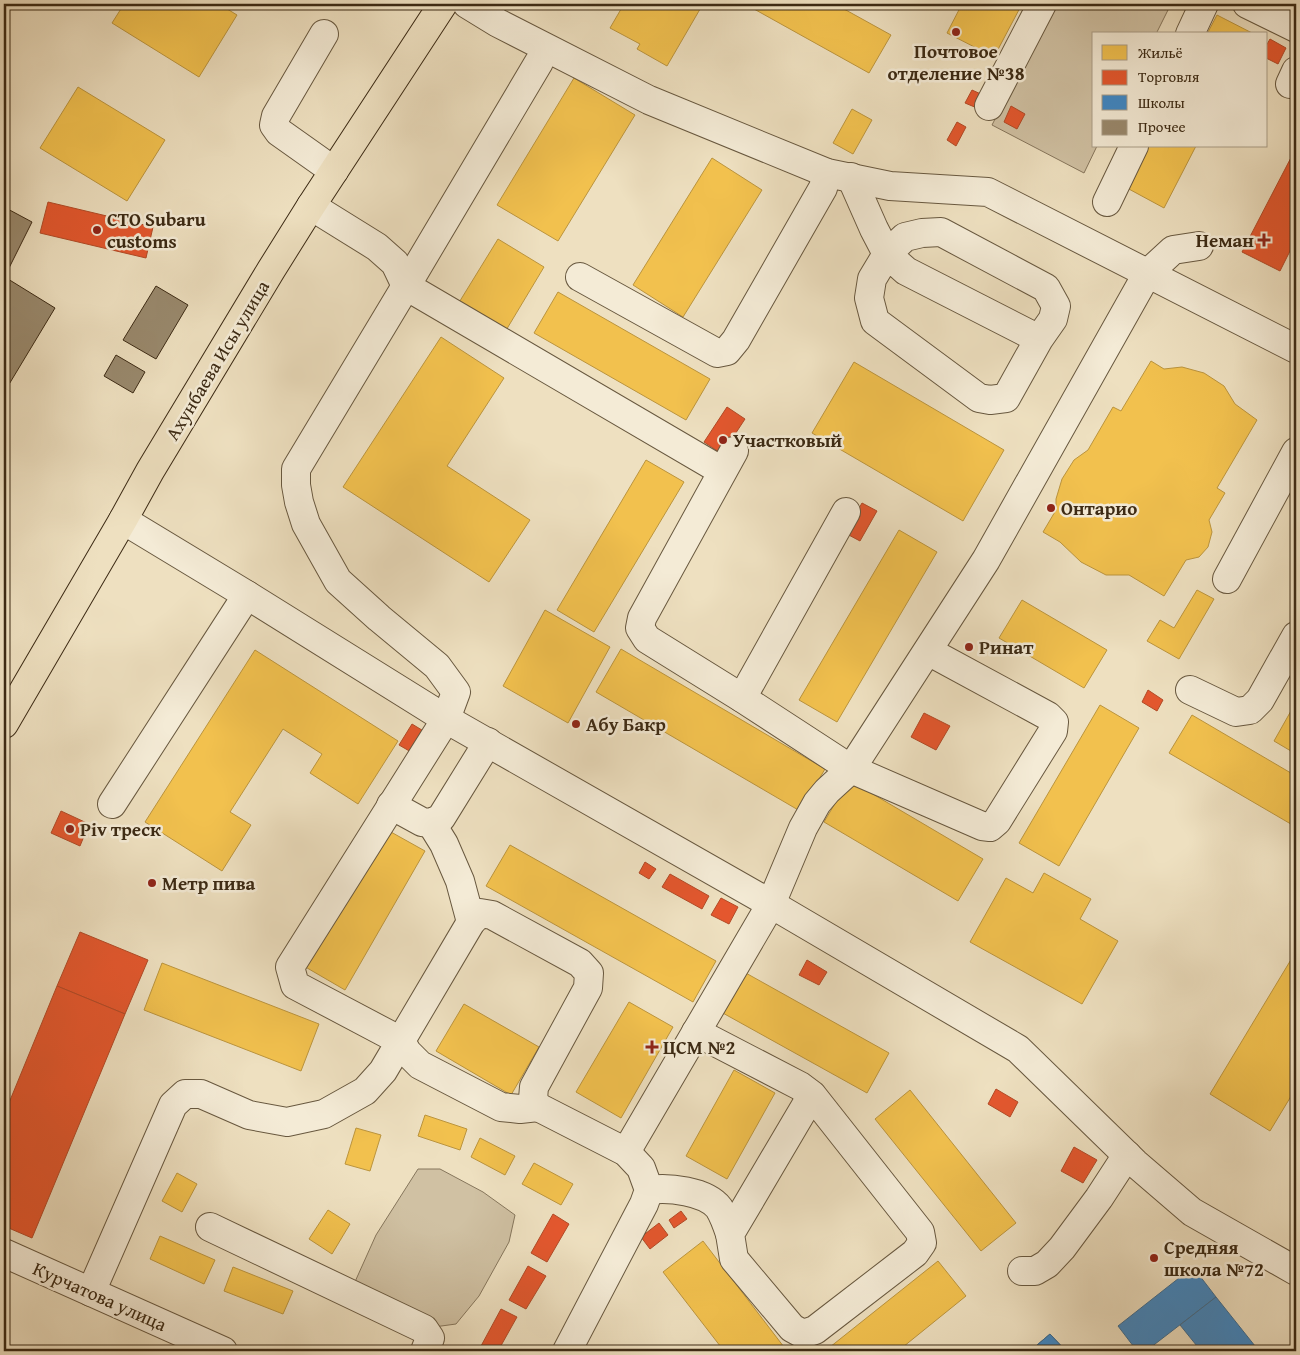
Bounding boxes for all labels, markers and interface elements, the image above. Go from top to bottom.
marker: Почтовое отделение №38 [950,26,962,38]
legend [1092,32,1268,148]
place label: Почтовое отделение №38 [887,37,1025,87]
text: Жильё [1137,42,1183,63]
text: Торговля [1138,66,1200,87]
text: Школы [1138,92,1185,113]
text: Прочее [1138,116,1186,137]
place label: СТО Subaru customs [107,205,206,255]
marker: СТО Subaru customs [91,224,103,236]
place label: Неман [1196,226,1254,254]
marker: Неман [1258,234,1270,246]
street label: Ахунбаева Исы улица [158,275,276,445]
place label: Участковый [733,426,842,454]
marker: Участковый [717,434,729,446]
place label: Онтарио [1061,494,1137,522]
marker: Онтарио [1045,502,1057,514]
place label: Ринат [979,633,1034,661]
marker: Ринат [963,641,975,653]
place label: Абу Бакр [586,710,666,738]
marker: Абу Бакр [570,718,582,730]
place label: Piv треск [80,815,161,843]
marker: Piv треск [64,823,76,835]
place label: Метр пива [162,869,256,897]
marker: Метр пива [146,877,158,889]
place label: ЦСМ №2 [663,1033,735,1061]
marker: ЦСМ №2 [645,1040,659,1054]
place label: Средняя школа №72 [1164,1233,1264,1283]
marker: Средняя школа №72 [1148,1252,1160,1264]
street label: Курчатова улица [29,1254,171,1338]

